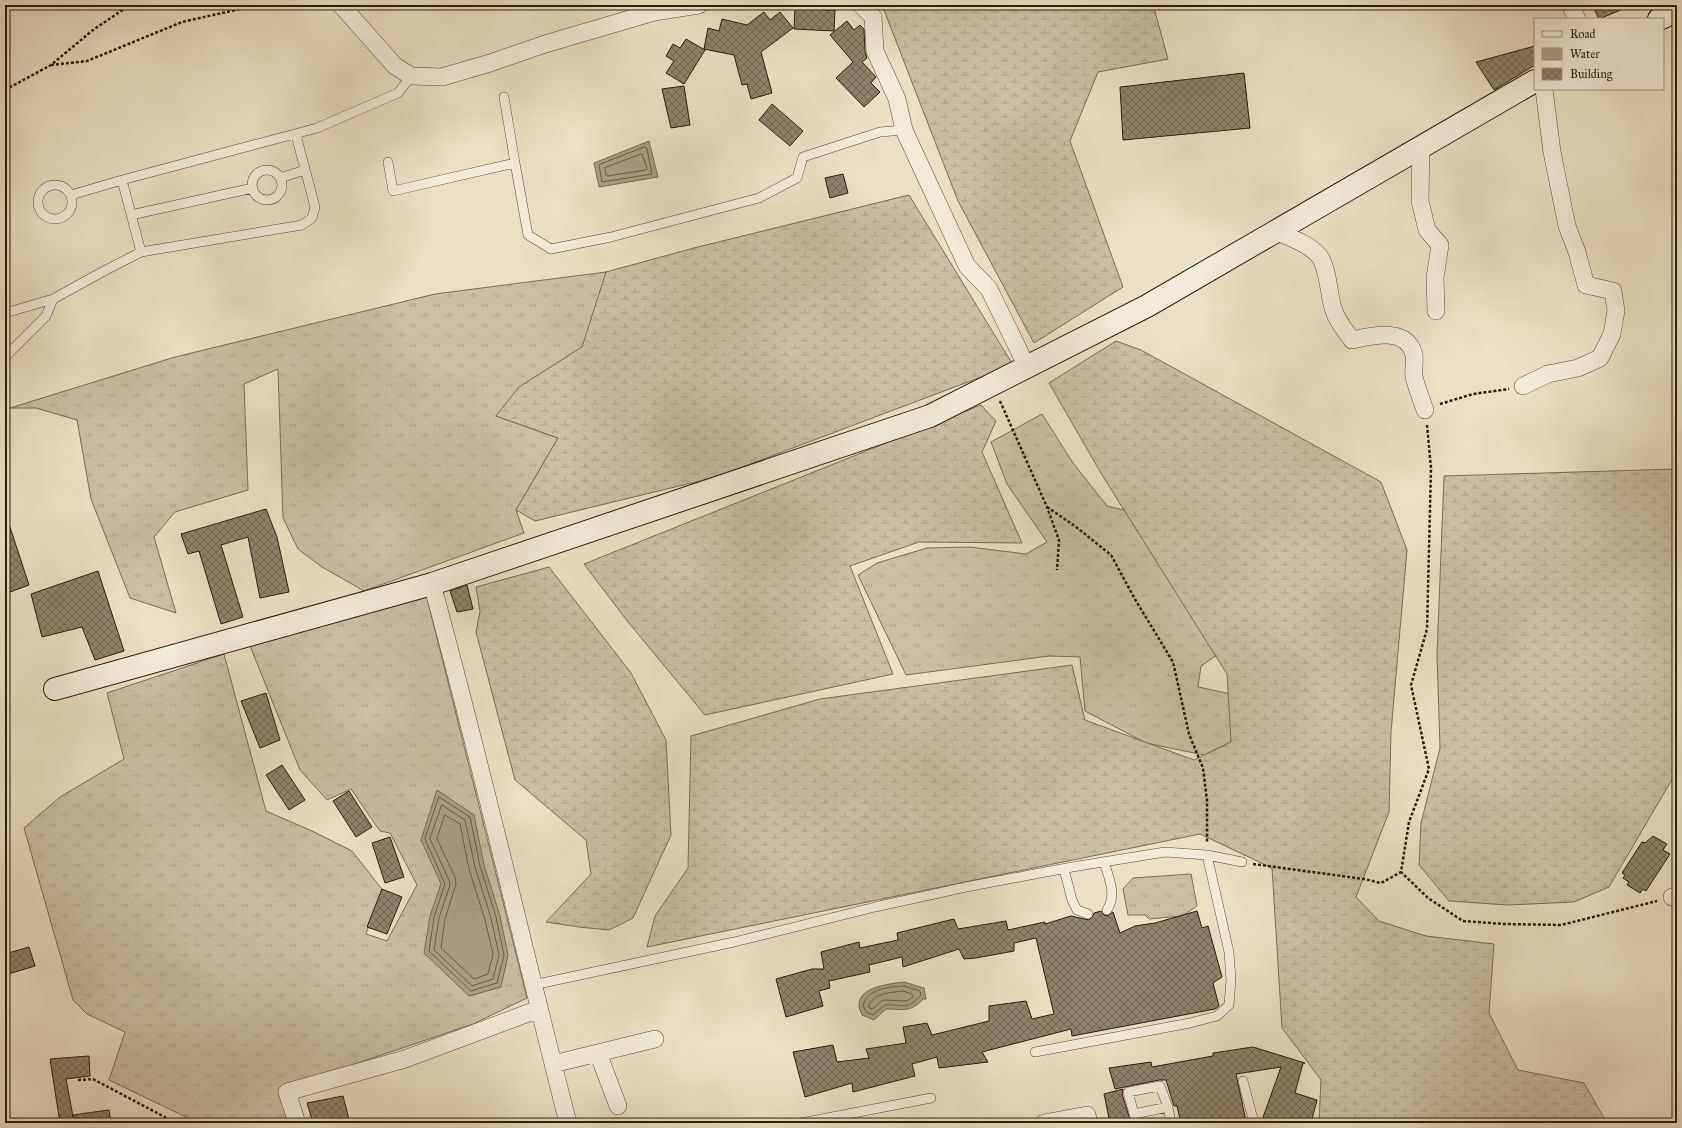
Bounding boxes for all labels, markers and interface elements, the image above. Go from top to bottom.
legend [1534,18,1664,90]
text: Road [1570,27,1596,41]
text: Water [1570,47,1600,61]
text: Building [1570,67,1613,82]

